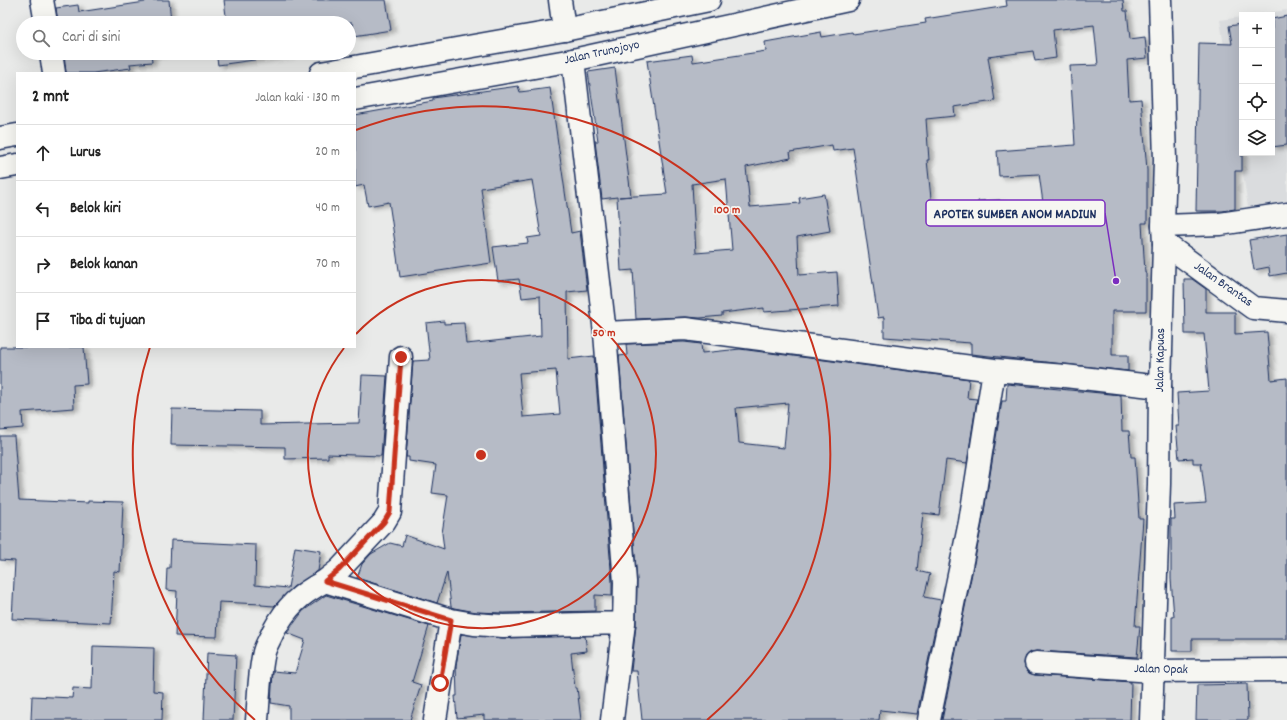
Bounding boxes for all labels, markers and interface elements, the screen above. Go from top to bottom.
map controls [1239,12,1275,156]
button: + [1239,12,1275,48]
search box [16,16,356,60]
icon: search [30,27,52,49]
text: Cari di sini [62,27,120,49]
street label: Jalan Trunojoyo [563,36,642,70]
button: − [1239,48,1275,84]
button: locate [1239,84,1275,120]
text: 2 mnt [32,86,69,110]
text: Jalan kaki · 130 m [255,89,340,108]
button: layers [1239,120,1275,156]
icon: ahead [32,142,54,164]
text: Lurus [70,142,101,164]
text: 20 m [315,143,340,162]
icon: left [32,198,54,220]
text: Belok kiri [70,198,121,220]
text: 40 m [316,199,340,218]
callout: APOTEK SUMBER ANOM MADIUN [926,200,1105,226]
text: 100 m [714,202,740,219]
text: APOTEK SUMBER ANOM MADIUN [934,205,1097,225]
icon: right [32,254,54,276]
text: Belok kanan [70,254,138,276]
text: 70 m [316,255,340,274]
street label: Jalan Brantas [1190,258,1256,312]
icon: arrive [32,310,54,332]
text: Tiba di tujuan [70,310,145,332]
text: 50 m [592,325,616,342]
street label: Jalan Kapuas [1151,328,1171,392]
route end [392,348,410,366]
centre of rings [474,448,488,462]
street label: Jalan Opak [1134,660,1188,680]
route start [431,674,449,692]

